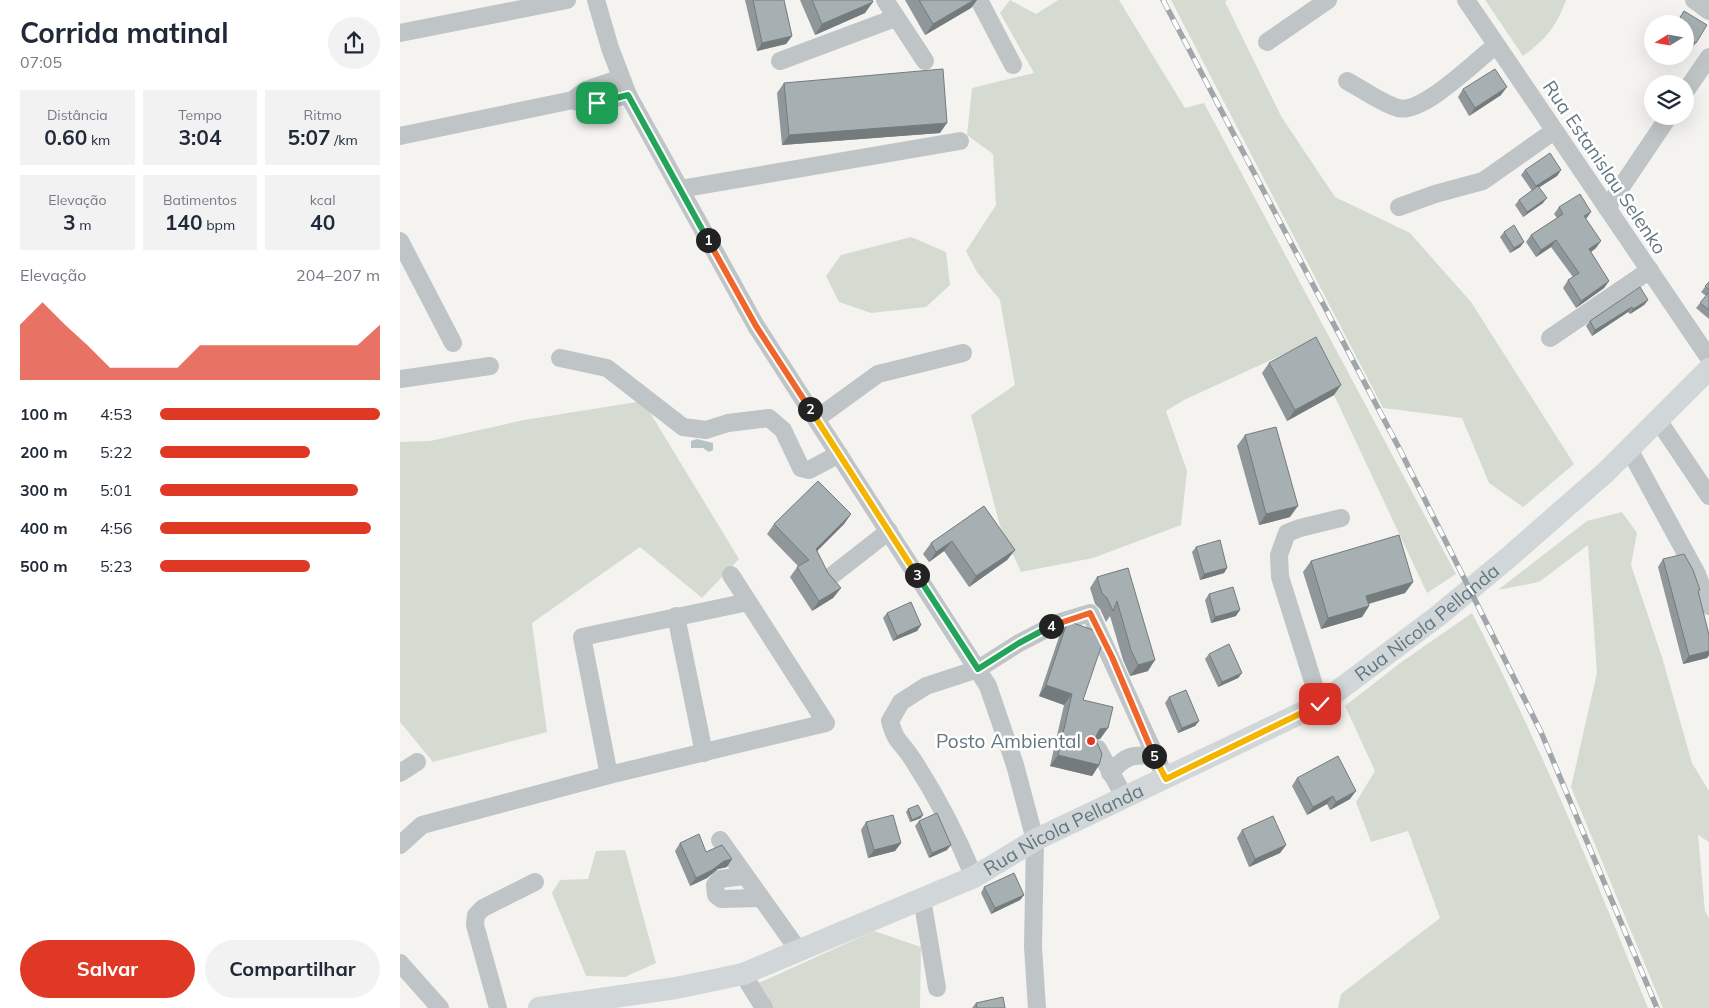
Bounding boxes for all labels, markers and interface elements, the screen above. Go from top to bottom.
text: Corrida matinal [20,15,229,50]
north arrow [1644,15,1694,65]
map controls [1644,15,1694,125]
button: share [328,17,380,69]
text: 07:05 [20,52,62,72]
button: layers [1644,75,1694,125]
street label: Rua Estanislau Selenko [1538,76,1672,258]
pin [576,82,618,124]
icon: arrive [583,89,611,117]
text: Distância [47,106,108,124]
text: Tempo [178,106,222,124]
text: Ritmo [304,106,342,124]
text: 0.60 [44,124,87,150]
text: 3:04 [178,124,222,150]
text: 5:07 [288,124,331,150]
text: km [87,131,110,149]
text: /km [331,131,358,149]
text: Elevação [48,191,106,209]
text: Batimentos [163,191,237,209]
text: kcal [310,191,335,209]
text: 3 [63,209,76,235]
text: 140 [165,209,203,235]
text: 40 [310,209,335,235]
text: m [76,216,92,234]
text: bpm [203,216,235,234]
pin: 1 [696,228,720,252]
text: 1 [704,231,713,249]
text: Elevação [20,265,86,285]
text: 204–207 m [296,265,380,285]
pin: 2 [798,396,822,422]
text: 2 [806,400,815,418]
text: 100 m [20,404,68,424]
text: 4:53 [100,404,132,424]
text: 200 m [20,442,68,462]
text: 5:22 [100,442,132,462]
text: 300 m [20,480,68,500]
text: 5:01 [100,480,132,500]
text: 400 m [20,518,68,538]
text: 4:56 [100,518,132,538]
text: 500 m [20,556,68,576]
text: 5:23 [100,556,132,576]
street label: Rua Nicola Pellanda [1350,558,1504,686]
pin: 3 [904,562,930,588]
text: 3 [913,566,922,584]
pin: 4 [1038,614,1064,638]
text: 4 [1047,617,1056,635]
pin [1299,683,1341,725]
icon: check [1306,690,1334,718]
place label: Posto Ambiental [936,729,1081,753]
marker: Posto Ambiental [1085,735,1097,747]
pin: 5 [1142,744,1166,768]
text: 5 [1150,747,1159,765]
street label: Rua Nicola Pellanda [979,778,1147,880]
button: Salvar [20,940,195,998]
button: Compartilhar [205,940,380,998]

